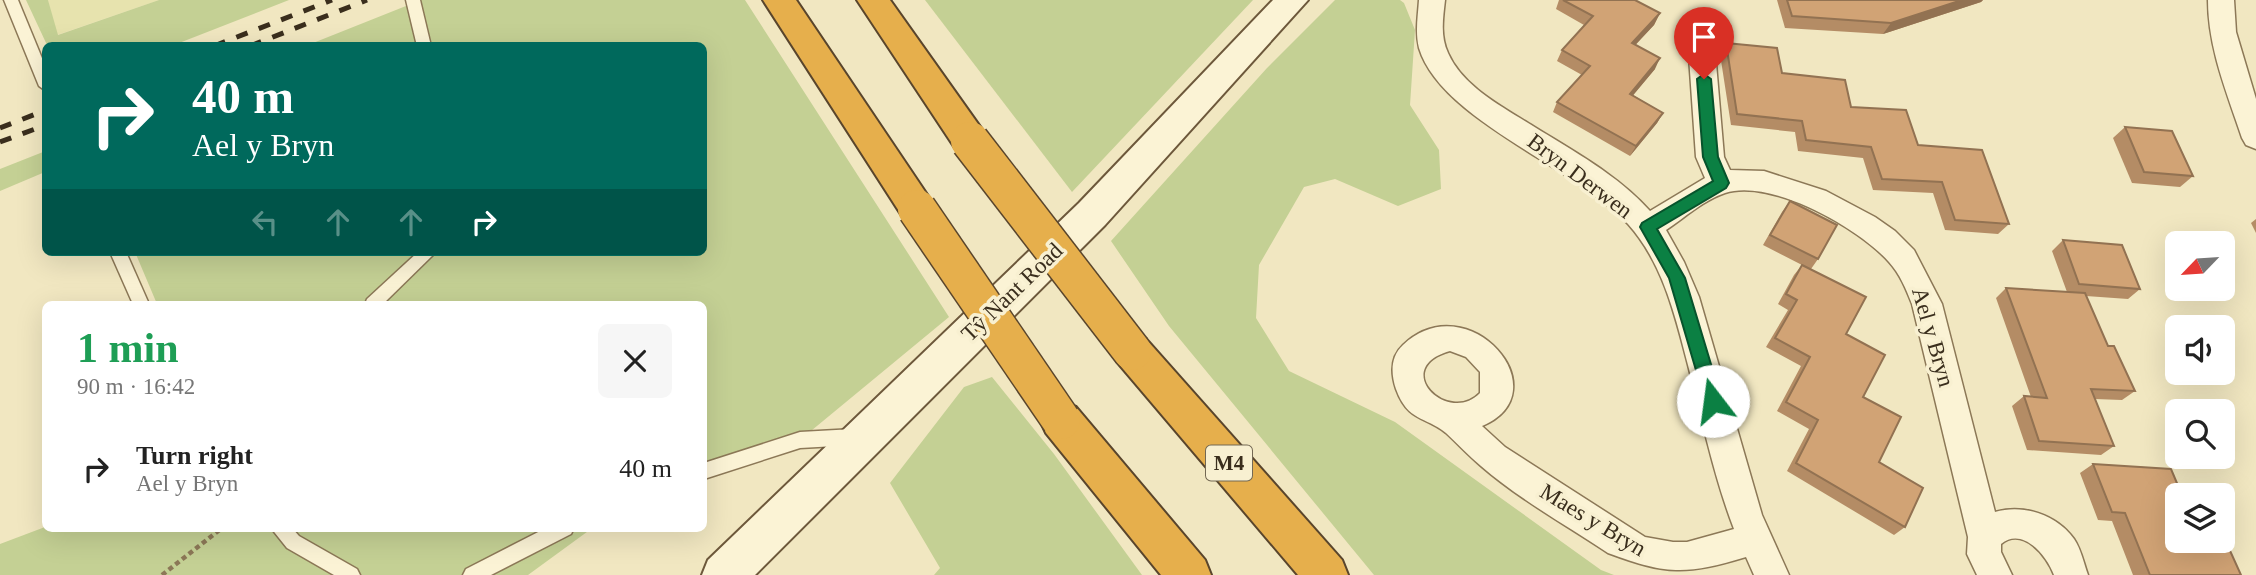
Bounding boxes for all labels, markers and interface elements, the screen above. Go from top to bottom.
pin [1674,7,1734,79]
icon: arrive [1685,18,1723,56]
text: 40 m [192,69,294,124]
icon: right [77,70,168,161]
text: Ael y Bryn [192,127,334,163]
street label: Bryn Derwen [1523,129,1638,224]
icon: left [246,203,284,241]
icon: ahead [319,203,357,241]
icon: ahead [392,203,430,241]
icon: right [465,203,503,241]
north arrow [2165,231,2235,301]
map controls [2165,231,2235,553]
street label: Tŷ Nant Road [956,237,1068,346]
street label: Ael y Bryn [1907,284,1959,390]
button: sound [2165,315,2235,385]
button: close [598,324,672,398]
text: 1 min [77,325,179,371]
position arrow [1676,364,1750,438]
text: 90 m · 16:42 [77,374,195,399]
button: search [2165,399,2235,469]
text: Turn right [136,441,253,470]
road number: M4 [1206,446,1252,480]
icon: right [77,450,115,488]
text: 40 m [619,454,672,483]
text: Ael y Bryn [136,471,238,496]
street label: Maes y Bryn [1536,479,1651,562]
button: layers [2165,483,2235,553]

